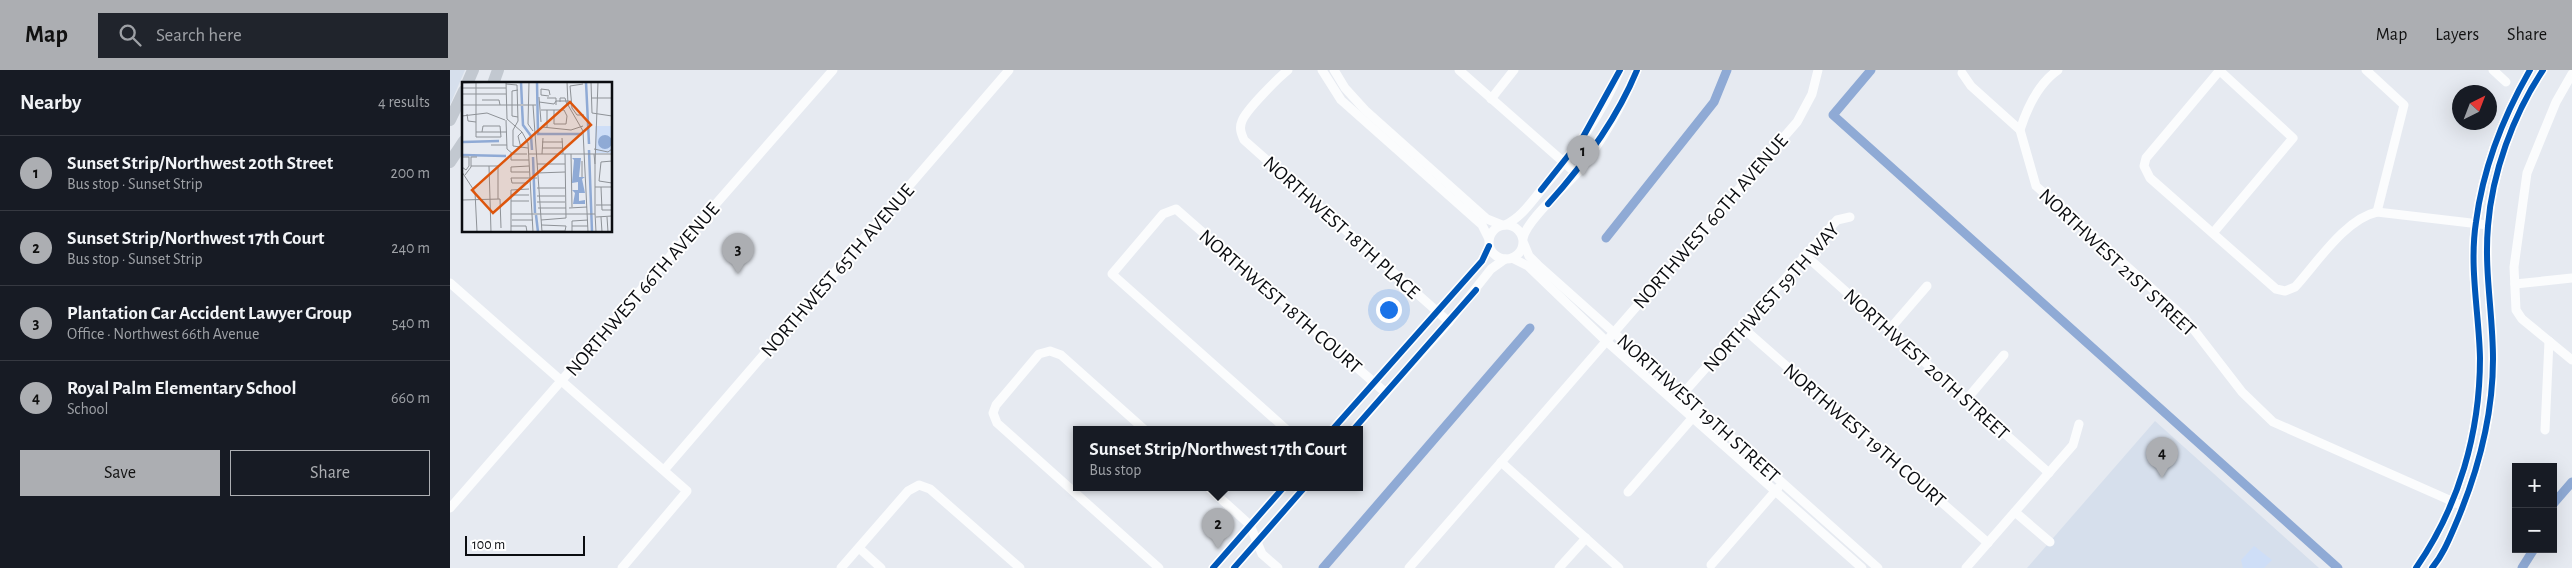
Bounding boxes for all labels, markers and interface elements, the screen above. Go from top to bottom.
search box [98,13,448,58]
icon: search [116,21,144,49]
text: Map [25,23,68,47]
text: Search here [156,26,242,45]
text: Map [2376,26,2407,44]
text: Layers [2435,26,2479,44]
text: Share [2507,26,2547,44]
inset map [462,82,612,232]
north arrow [2452,85,2497,130]
text: Nearby [20,92,81,113]
text: 4 results [378,94,430,110]
street label: NORTHWEST 60TH AVENUE [1630,130,1792,313]
pin: 1 [1567,135,1599,176]
street label: NORTHWEST 18TH PLACE [1259,153,1424,303]
text: Sunset Strip/Northwest 20th Street [67,154,333,173]
text: 1 [33,165,39,181]
text: 200 m [390,165,430,181]
text: Bus stop · Sunset Strip [67,176,203,192]
street label: NORTHWEST 65TH AVENUE [758,180,918,361]
street label: NORTHWEST 21ST STREET [2035,185,2200,341]
street label: NORTHWEST 66TH AVENUE [562,199,724,380]
street label: NORTHWEST 59TH WAY [1700,219,1844,376]
street label: NORTHWEST 18TH COURT [1195,226,1366,378]
text: Sunset Strip/Northwest 17th Court [67,229,324,248]
pin: 3 [722,233,754,274]
text: 2 [32,240,40,256]
text: 240 m [391,240,430,256]
text: Bus stop · Sunset Strip [67,251,203,267]
street label: NORTHWEST 20TH STREET [1840,285,2013,444]
your location [1376,297,1402,323]
text: Plantation Car Accident Lawyer Group [67,304,352,323]
text: 3 [33,315,39,331]
text: 540 m [392,315,430,331]
text: Office · Northwest 66th Avenue [67,326,259,342]
street label: NORTHWEST 19TH STREET [1613,331,1784,487]
street label: NORTHWEST 19TH COURT [1779,360,1950,512]
text: Royal Palm Elementary School [67,379,296,398]
text: 4 [32,390,40,406]
text: 660 m [391,390,430,406]
text: School [67,401,108,417]
popup [1073,426,1363,491]
pin: 4 [2146,437,2178,478]
text: Sunset Strip/Northwest 17th Court [1089,440,1347,459]
button: Save [20,450,220,496]
button: Share [230,450,430,496]
text: Bus stop [1089,462,1141,478]
map controls [2512,463,2557,553]
button: + [2512,463,2557,508]
pin: 2 [1202,508,1234,549]
button: − [2512,508,2557,553]
scale bar [465,533,585,556]
text: 100 m [472,538,505,552]

